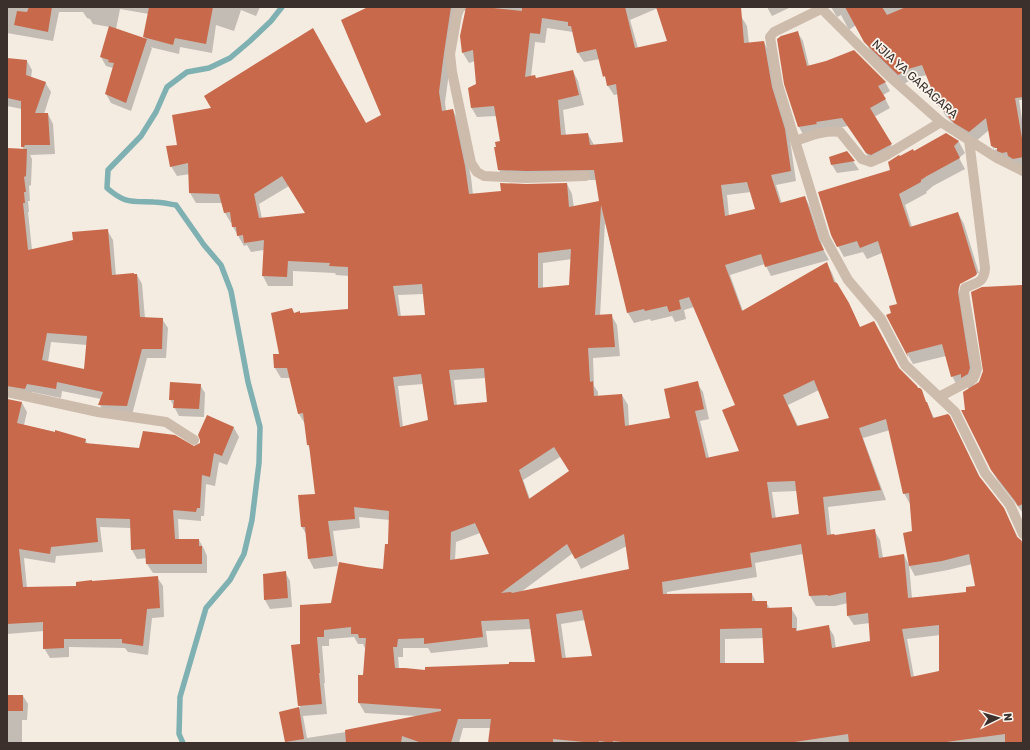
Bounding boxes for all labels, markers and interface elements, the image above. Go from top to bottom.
street label: NJIA YA GARAGARA [869,37,961,121]
north arrow [978,698,1018,738]
text: N [1001,713,1014,722]

